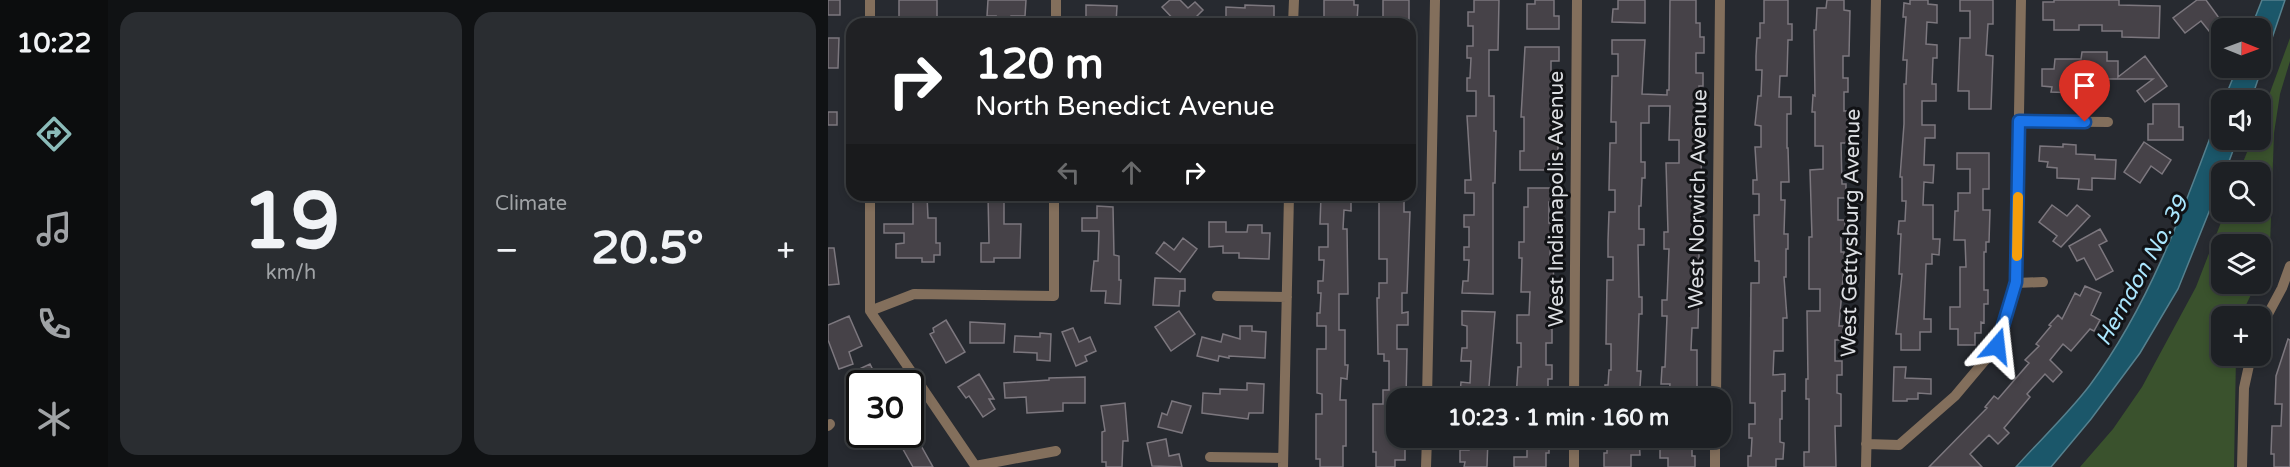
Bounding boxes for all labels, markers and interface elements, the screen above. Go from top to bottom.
north arrow [2211,18,2271,78]
map controls [2211,18,2271,366]
text: 10:22 [17,27,91,60]
text: 120 m [975,39,1104,90]
icon: right [876,42,954,120]
pin [2059,60,2110,122]
icon: arrive [2068,69,2101,102]
street label: West Indianapolis Avenue [1544,71,1569,327]
street label: West Norwich Avenue [1684,89,1712,309]
text: North Benedict Avenue [975,90,1275,123]
button: sound [2211,90,2271,150]
street label: West Gettysburg Avenue [1836,109,1866,357]
icon: directions [33,113,75,155]
icon: left [1052,156,1085,189]
icon: ahead [1115,156,1148,189]
icon: right [1178,156,1211,189]
button: search [2211,162,2271,222]
text: 19 [242,175,340,269]
water label: Herndon No. 39 [2090,191,2194,350]
text: Climate [495,192,567,216]
icon: music [33,208,75,250]
text: 20.5° [591,222,704,276]
text: − [495,231,519,270]
text: + [776,231,795,270]
button: layers [2211,234,2271,294]
text: km/h [266,261,316,285]
icon: phone [33,303,75,345]
button: + [2211,306,2271,366]
position arrow [1965,314,2029,378]
speed limit sign: 30 [846,370,924,448]
icon: climate [33,398,75,440]
text: 10:23 · 1 min · 160 m [1448,405,1669,431]

